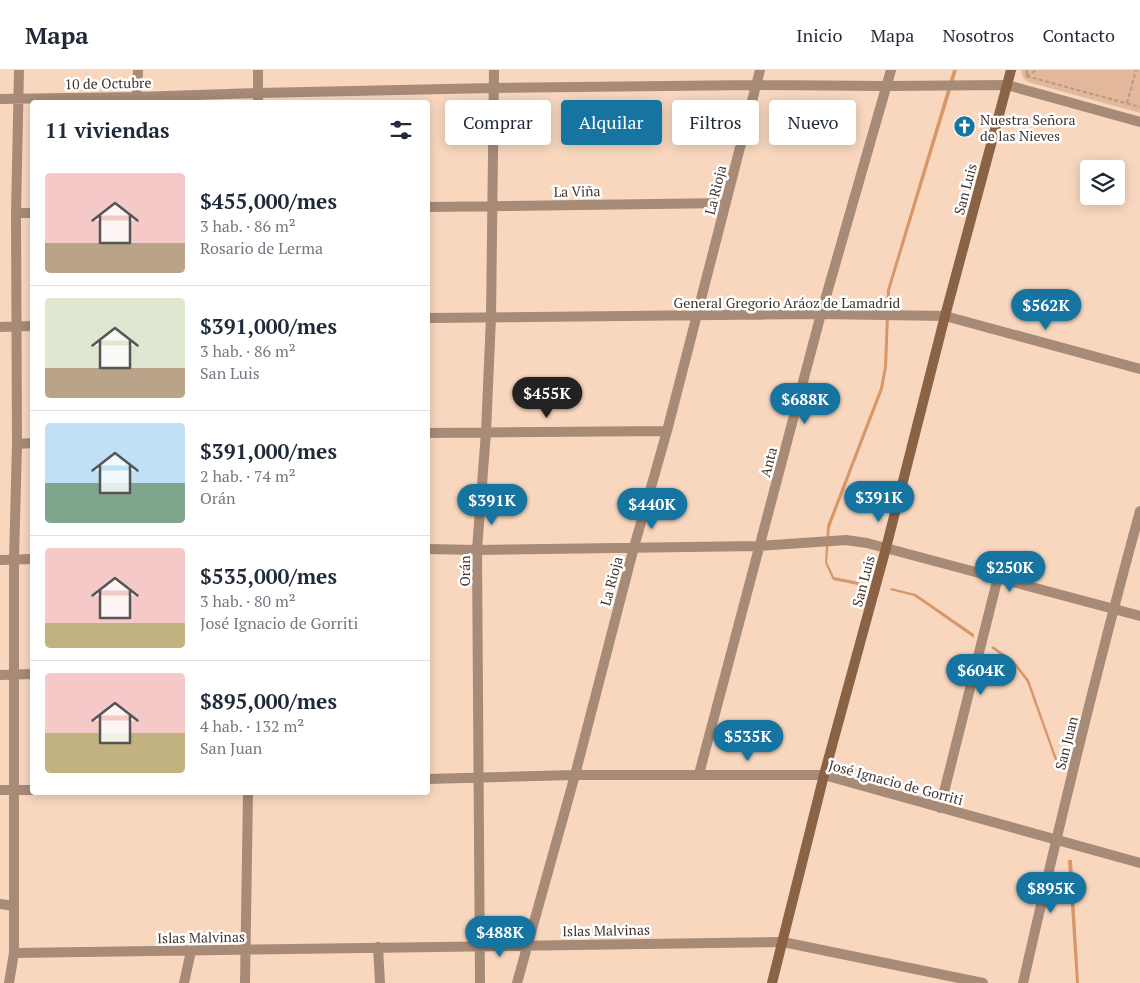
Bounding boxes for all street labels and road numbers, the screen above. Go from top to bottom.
street label: 10 de Octubre [64,73,152,93]
street label: San Luis [949,161,981,217]
street label: La Rioja [700,163,730,217]
street label: La Viña [553,181,601,201]
street label: General Gregorio Aráoz de Lamadrid [674,293,901,312]
street label: Anta [755,445,781,479]
street label: San Luis [847,553,879,609]
street label: La Rioja [595,554,627,608]
street label: Orán [455,555,474,587]
street label: San Juan [1050,714,1082,772]
street label: José Ignacio de Gorriti [827,755,965,809]
street label: Islas Malvinas [562,920,650,940]
street label: Islas Malvinas [157,927,245,947]

